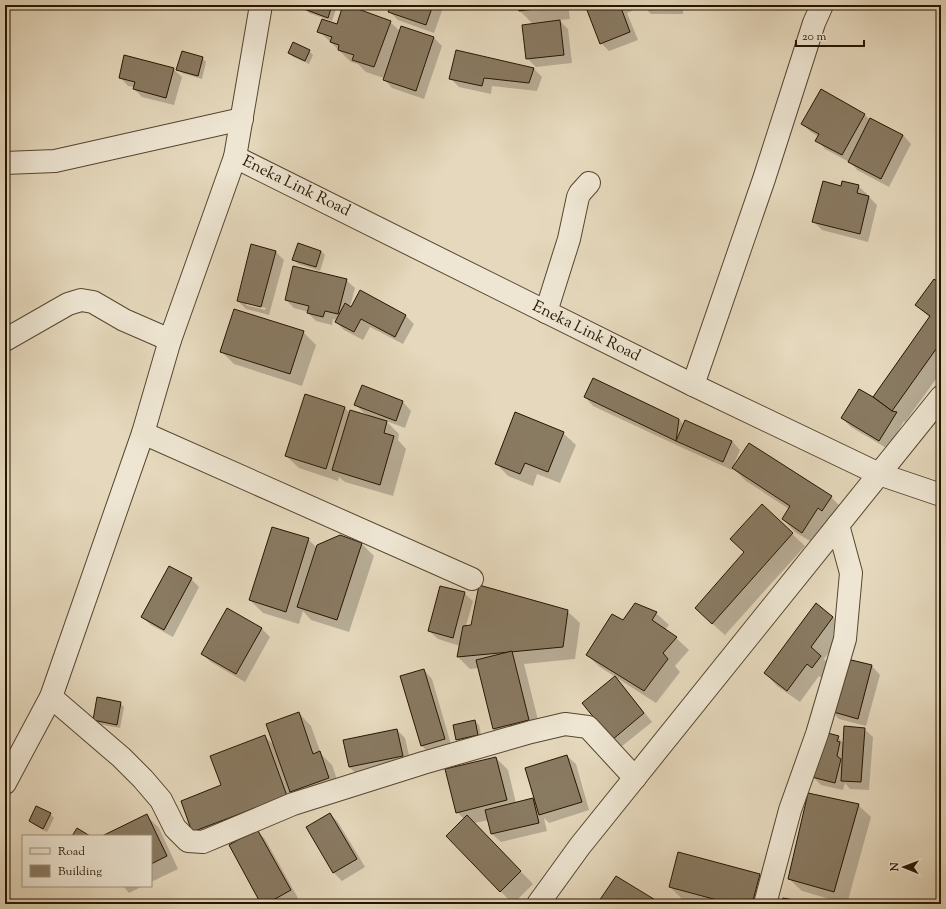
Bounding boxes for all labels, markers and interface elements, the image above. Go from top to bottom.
scale bar [796,22,864,48]
text: 20 m [802,28,827,46]
street label: Eneka Link Road [238,151,354,223]
street label: Eneka Link Road [528,296,644,368]
legend [22,835,152,887]
text: Road [58,843,85,861]
north arrow [884,847,924,887]
text: N [887,862,903,872]
text: Building [58,863,102,881]

